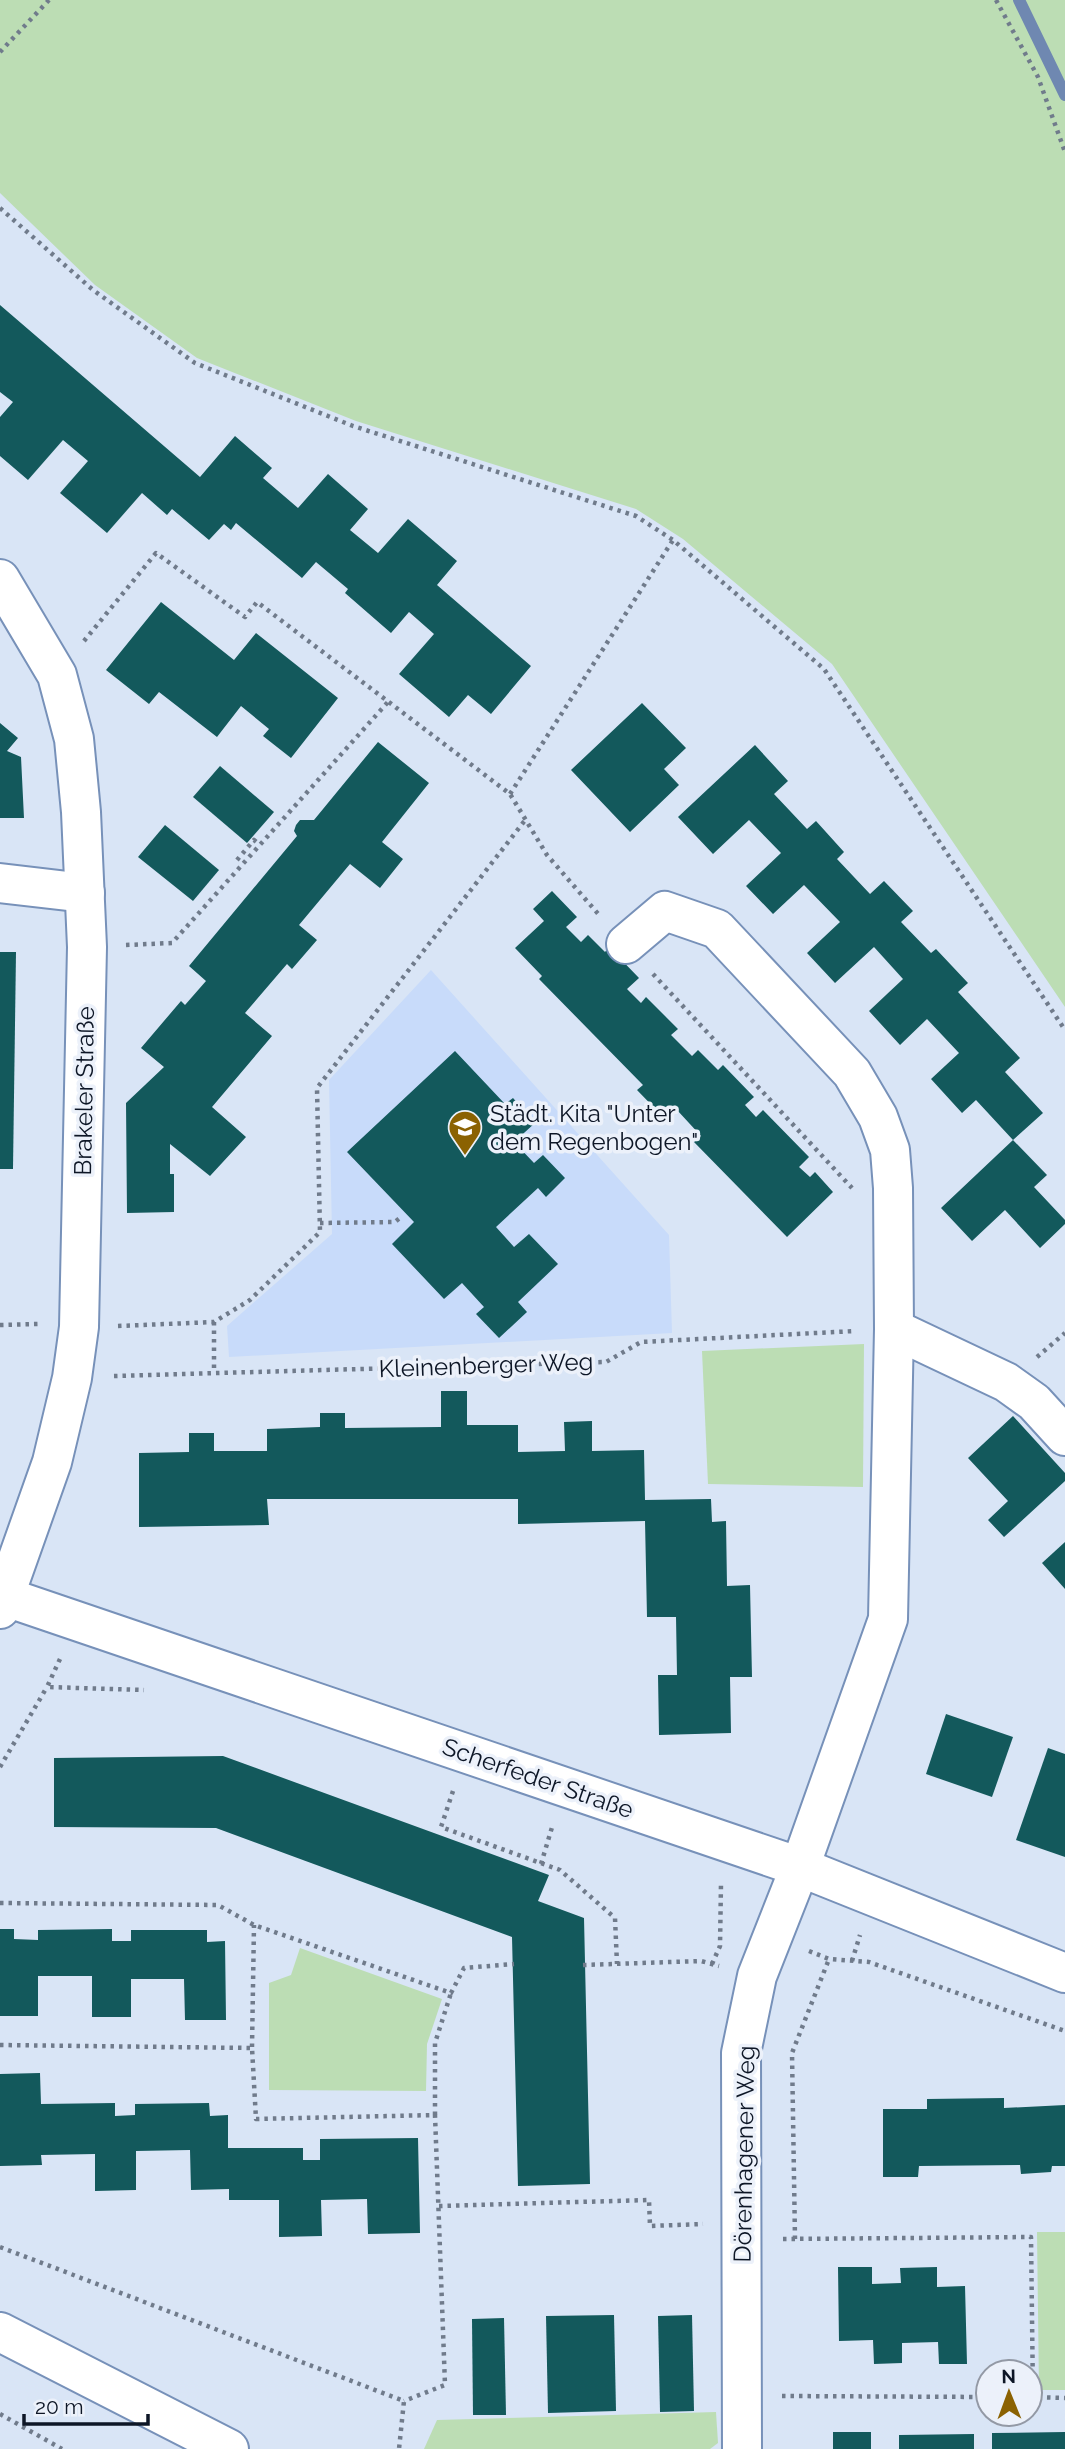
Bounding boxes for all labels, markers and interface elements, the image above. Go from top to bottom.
street label: Brakeler Straße [68,1006,100,1176]
place label: Städt. Kita "Unter dem Regenbogen" [490,1099,698,1156]
school or university icon: Städt. Kita "Unter dem Regenbogen" [446,1108,484,1157]
street label: Kleinenberger Weg [378,1347,594,1383]
street label: Scherfeder Straße [439,1732,637,1824]
street label: Dörenhagener Weg [728,2045,760,2263]
north arrow [974,2358,1044,2428]
text: N [1001,2365,1016,2387]
scale bar [24,2382,149,2426]
text: 20 m [35,2394,83,2419]

